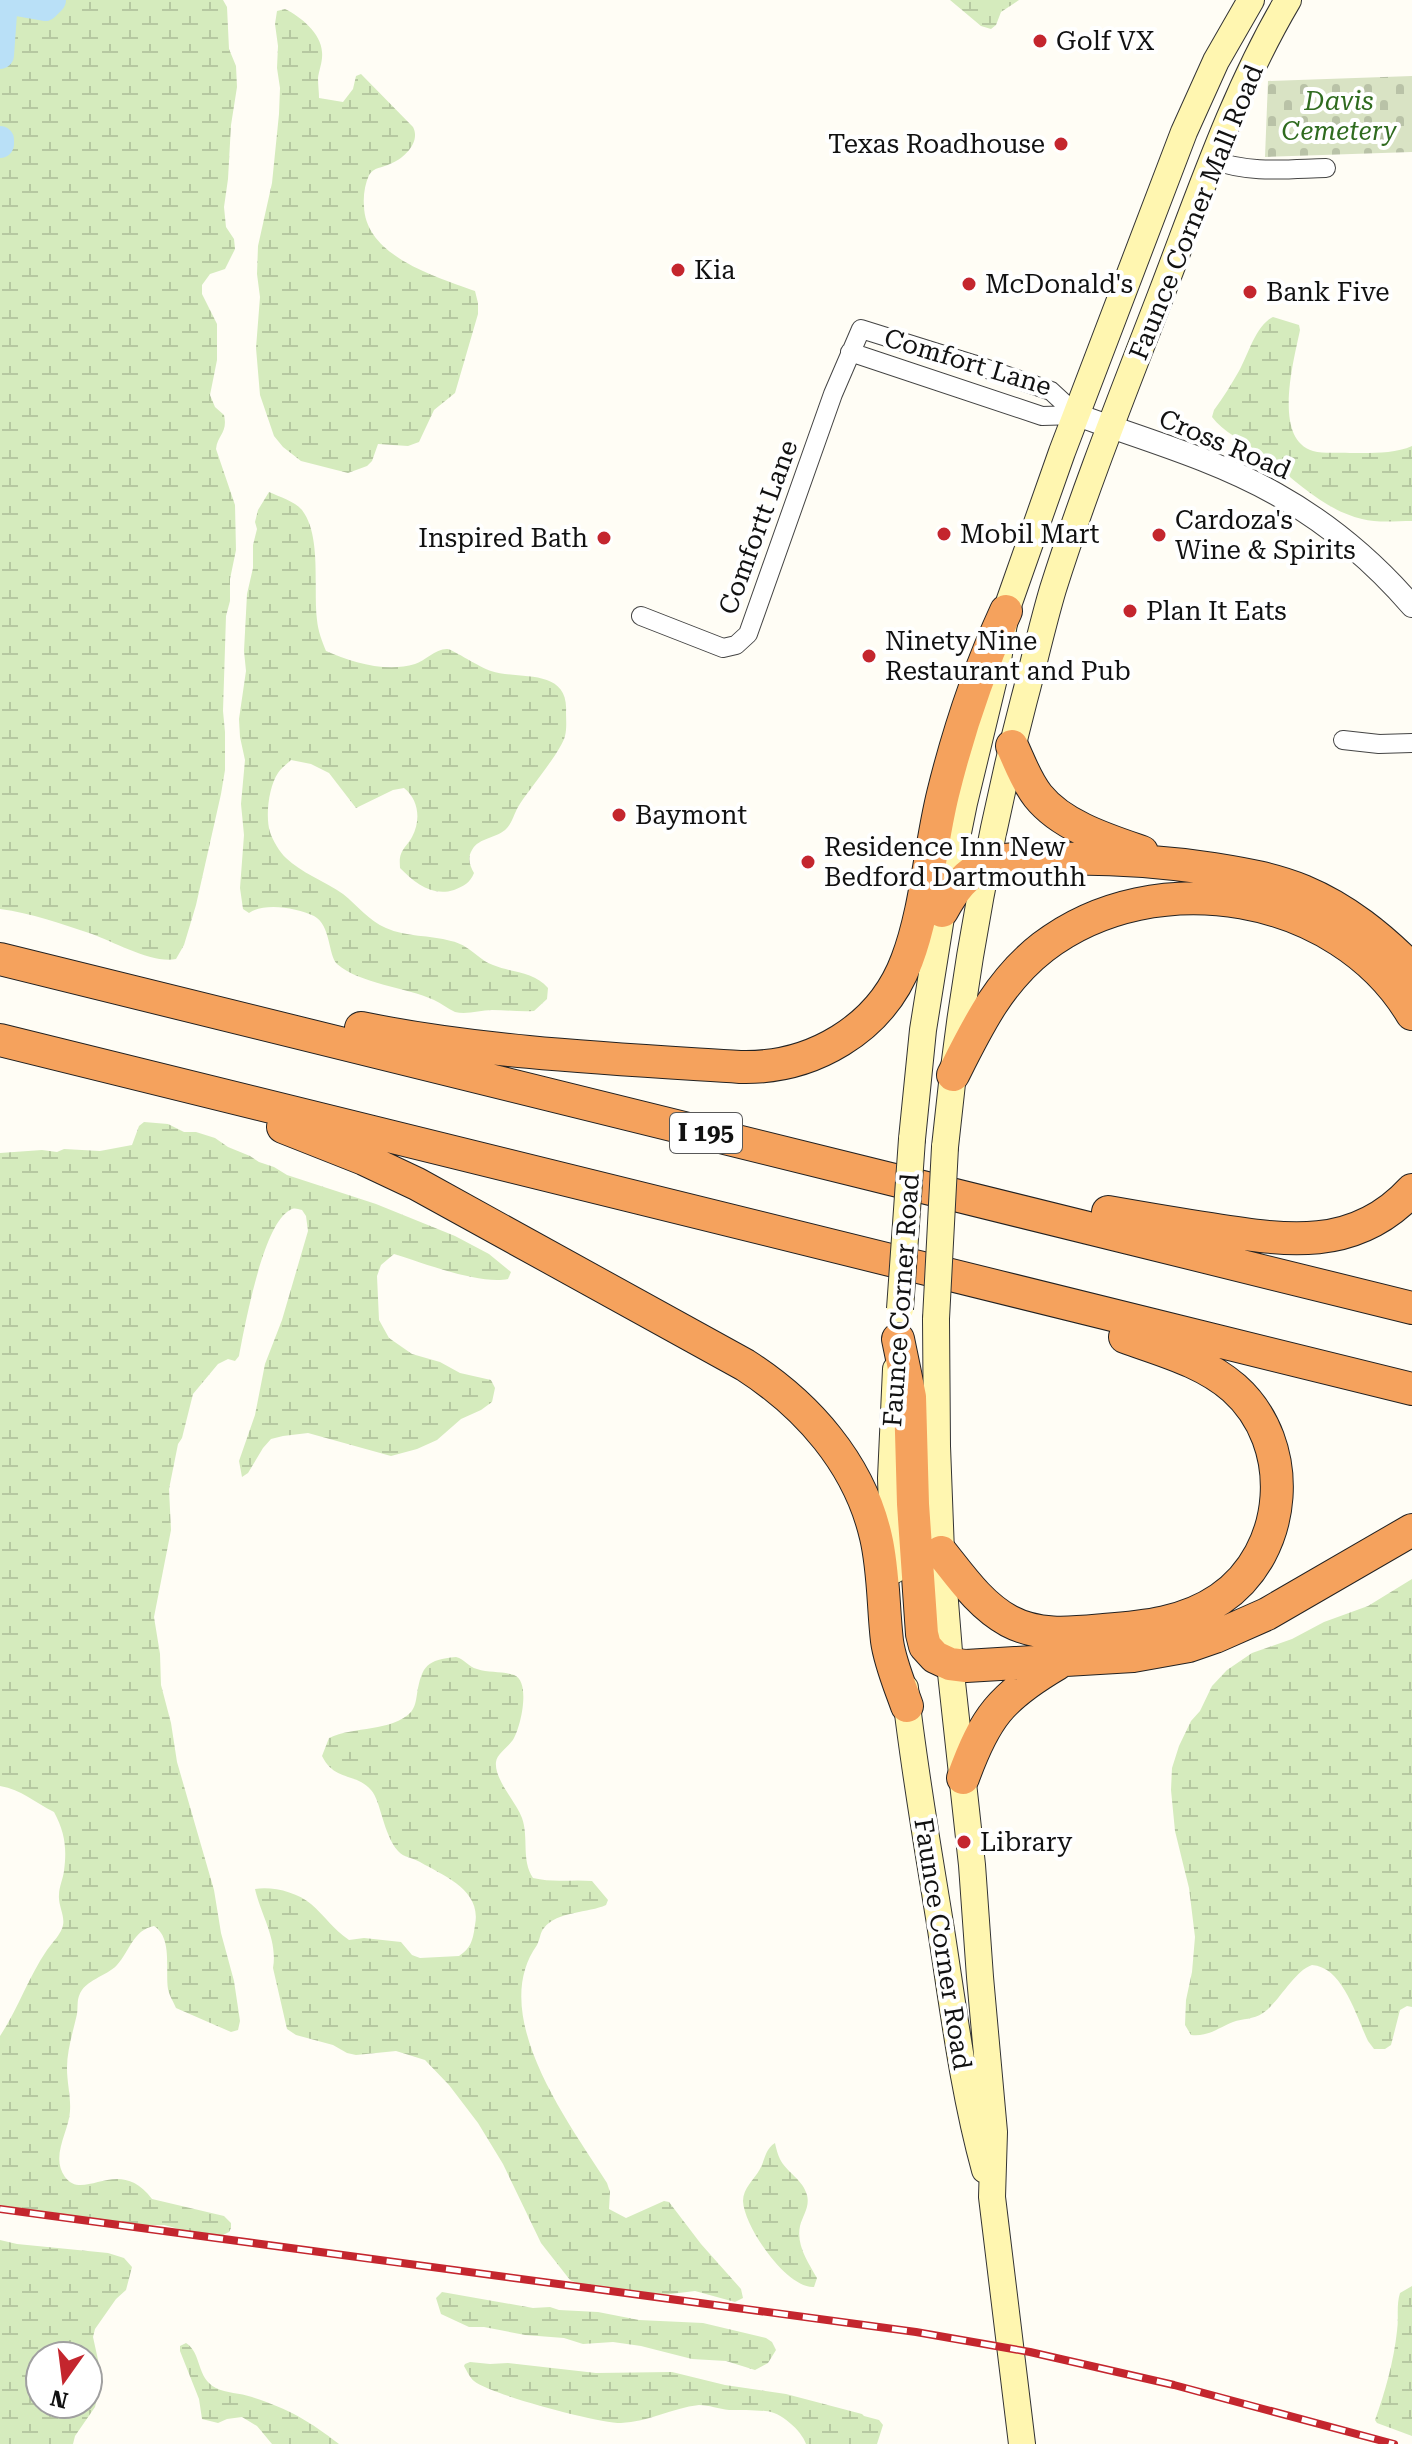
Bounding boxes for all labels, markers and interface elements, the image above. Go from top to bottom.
place label: Golf VX [1056,26,1155,56]
marker: Golf VX [1031,32,1049,50]
street label: Faunce Corner Mall Road [1123,60,1269,364]
park label: Davis Cemetery [1282,86,1397,146]
place label: Texas Roadhouse [828,129,1045,159]
marker: Texas Roadhouse [1052,135,1070,153]
place label: Kia [694,255,735,285]
marker: Kia [669,261,687,279]
place label: McDonald's [985,269,1133,299]
marker: McDonald's [960,275,978,293]
place label: Bank Five [1266,277,1390,307]
marker: Bank Five [1241,283,1259,301]
street label: Comfort Lane [881,322,1055,402]
street label: Cross Road [1155,403,1296,485]
street label: Comfortt Lane [713,436,803,618]
place label: Cardoza's Wine & Spirits [1175,505,1356,565]
place label: Mobil Mart [960,519,1100,549]
place label: Inspired Bath [418,523,588,553]
marker: Mobil Mart [935,525,953,543]
marker: Cardoza's Wine & Spirits [1150,526,1168,544]
marker: Inspired Bath [595,529,613,547]
place label: Plan It Eats [1146,596,1287,626]
marker: Plan It Eats [1121,602,1139,620]
place label: Ninety Nine Restaurant and Pub [885,626,1131,686]
marker: Ninety Nine Restaurant and Pub [860,647,878,665]
place label: Baymont [635,800,748,830]
marker: Baymont [610,806,628,824]
place label: Residence Inn New Bedford Dartmouthh [824,832,1086,892]
marker: Residence Inn New Bedford Dartmouthh [799,853,817,871]
road number: I 195 [670,1113,742,1153]
street label: Faunce Corner Road [877,1172,925,1428]
street label: Faunce Corner Road [908,1816,978,2072]
place label: Library [980,1827,1073,1857]
marker: Library [955,1833,973,1851]
north arrow [24,2340,104,2420]
text: N [48,2385,71,2413]

